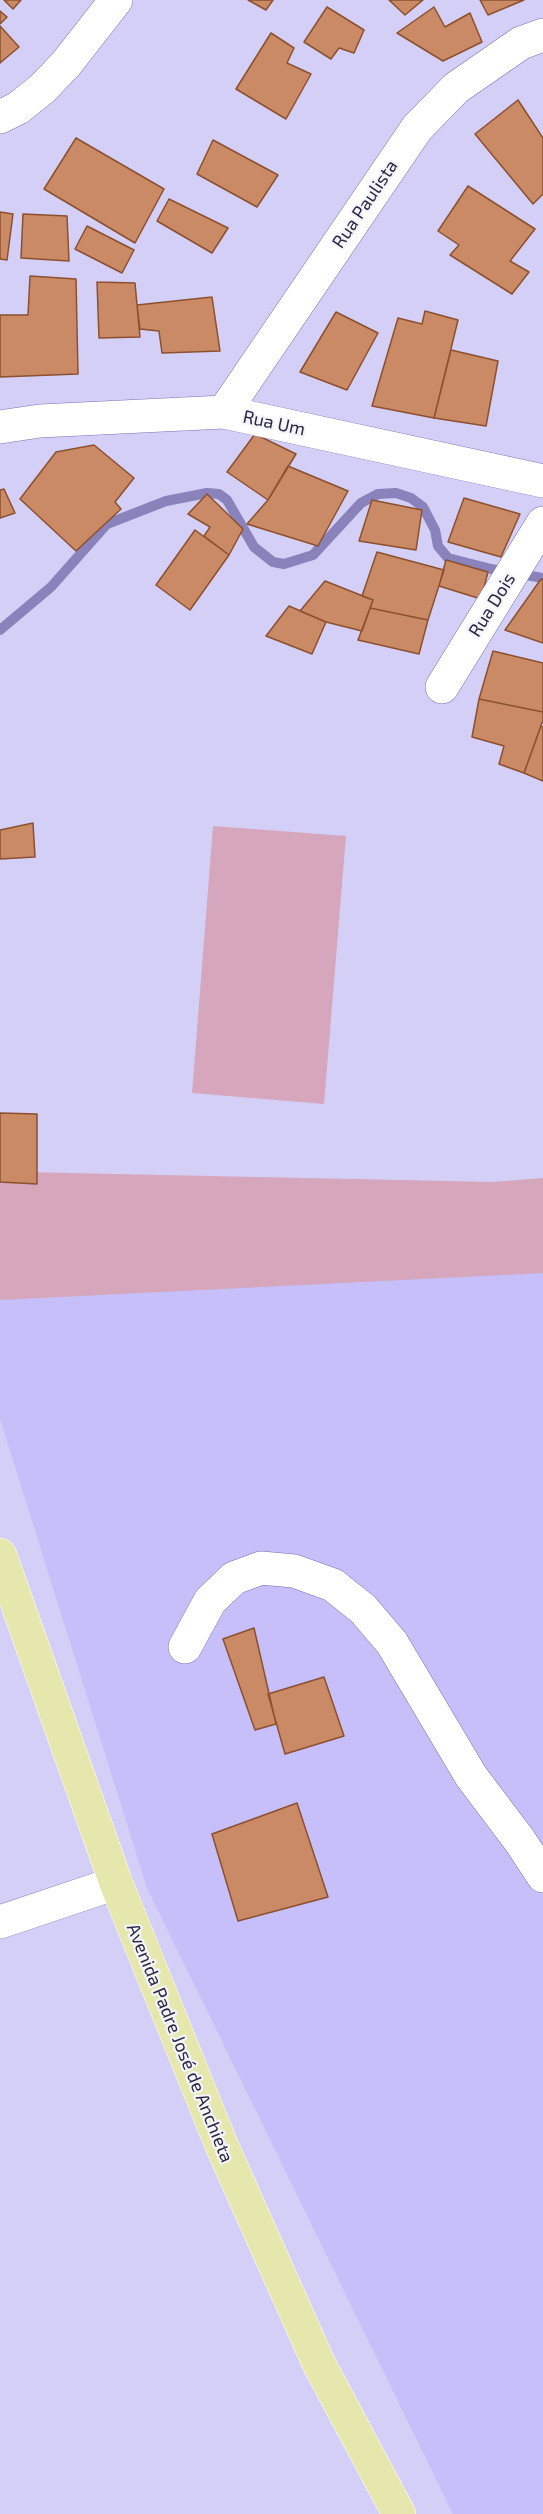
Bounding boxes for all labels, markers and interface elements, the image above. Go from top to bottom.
street label: Rua Paulista [328,156,402,252]
street label: Rua Um [241,406,307,440]
street label: Rua Dois [464,569,520,641]
street label: Avenida Padre José de Anchieta [122,1921,238,2165]

